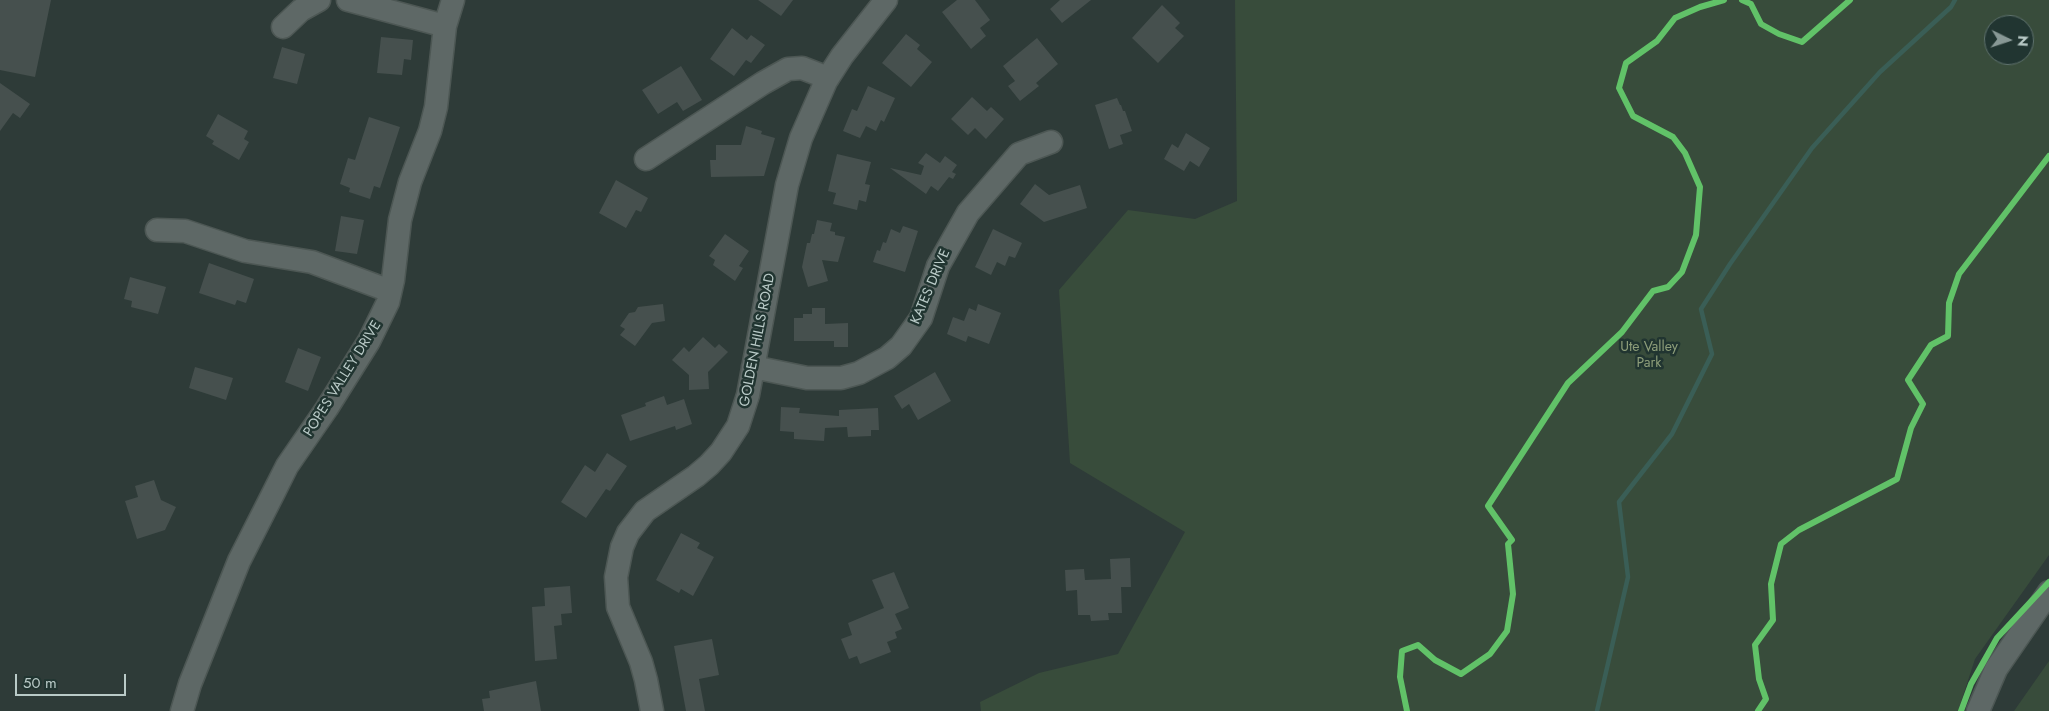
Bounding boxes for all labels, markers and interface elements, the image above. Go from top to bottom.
north arrow [1984,15,2034,65]
text: N [2013,35,2033,47]
street label: KATES DRIVE [908,247,954,327]
street label: GOLDEN HILLS ROAD [737,272,779,408]
street label: POPES VALLEY DRIVE [301,318,385,440]
park label: Ute Valley Park [1620,340,1678,372]
scale bar [18,664,129,696]
text: 50 m [23,672,57,694]

